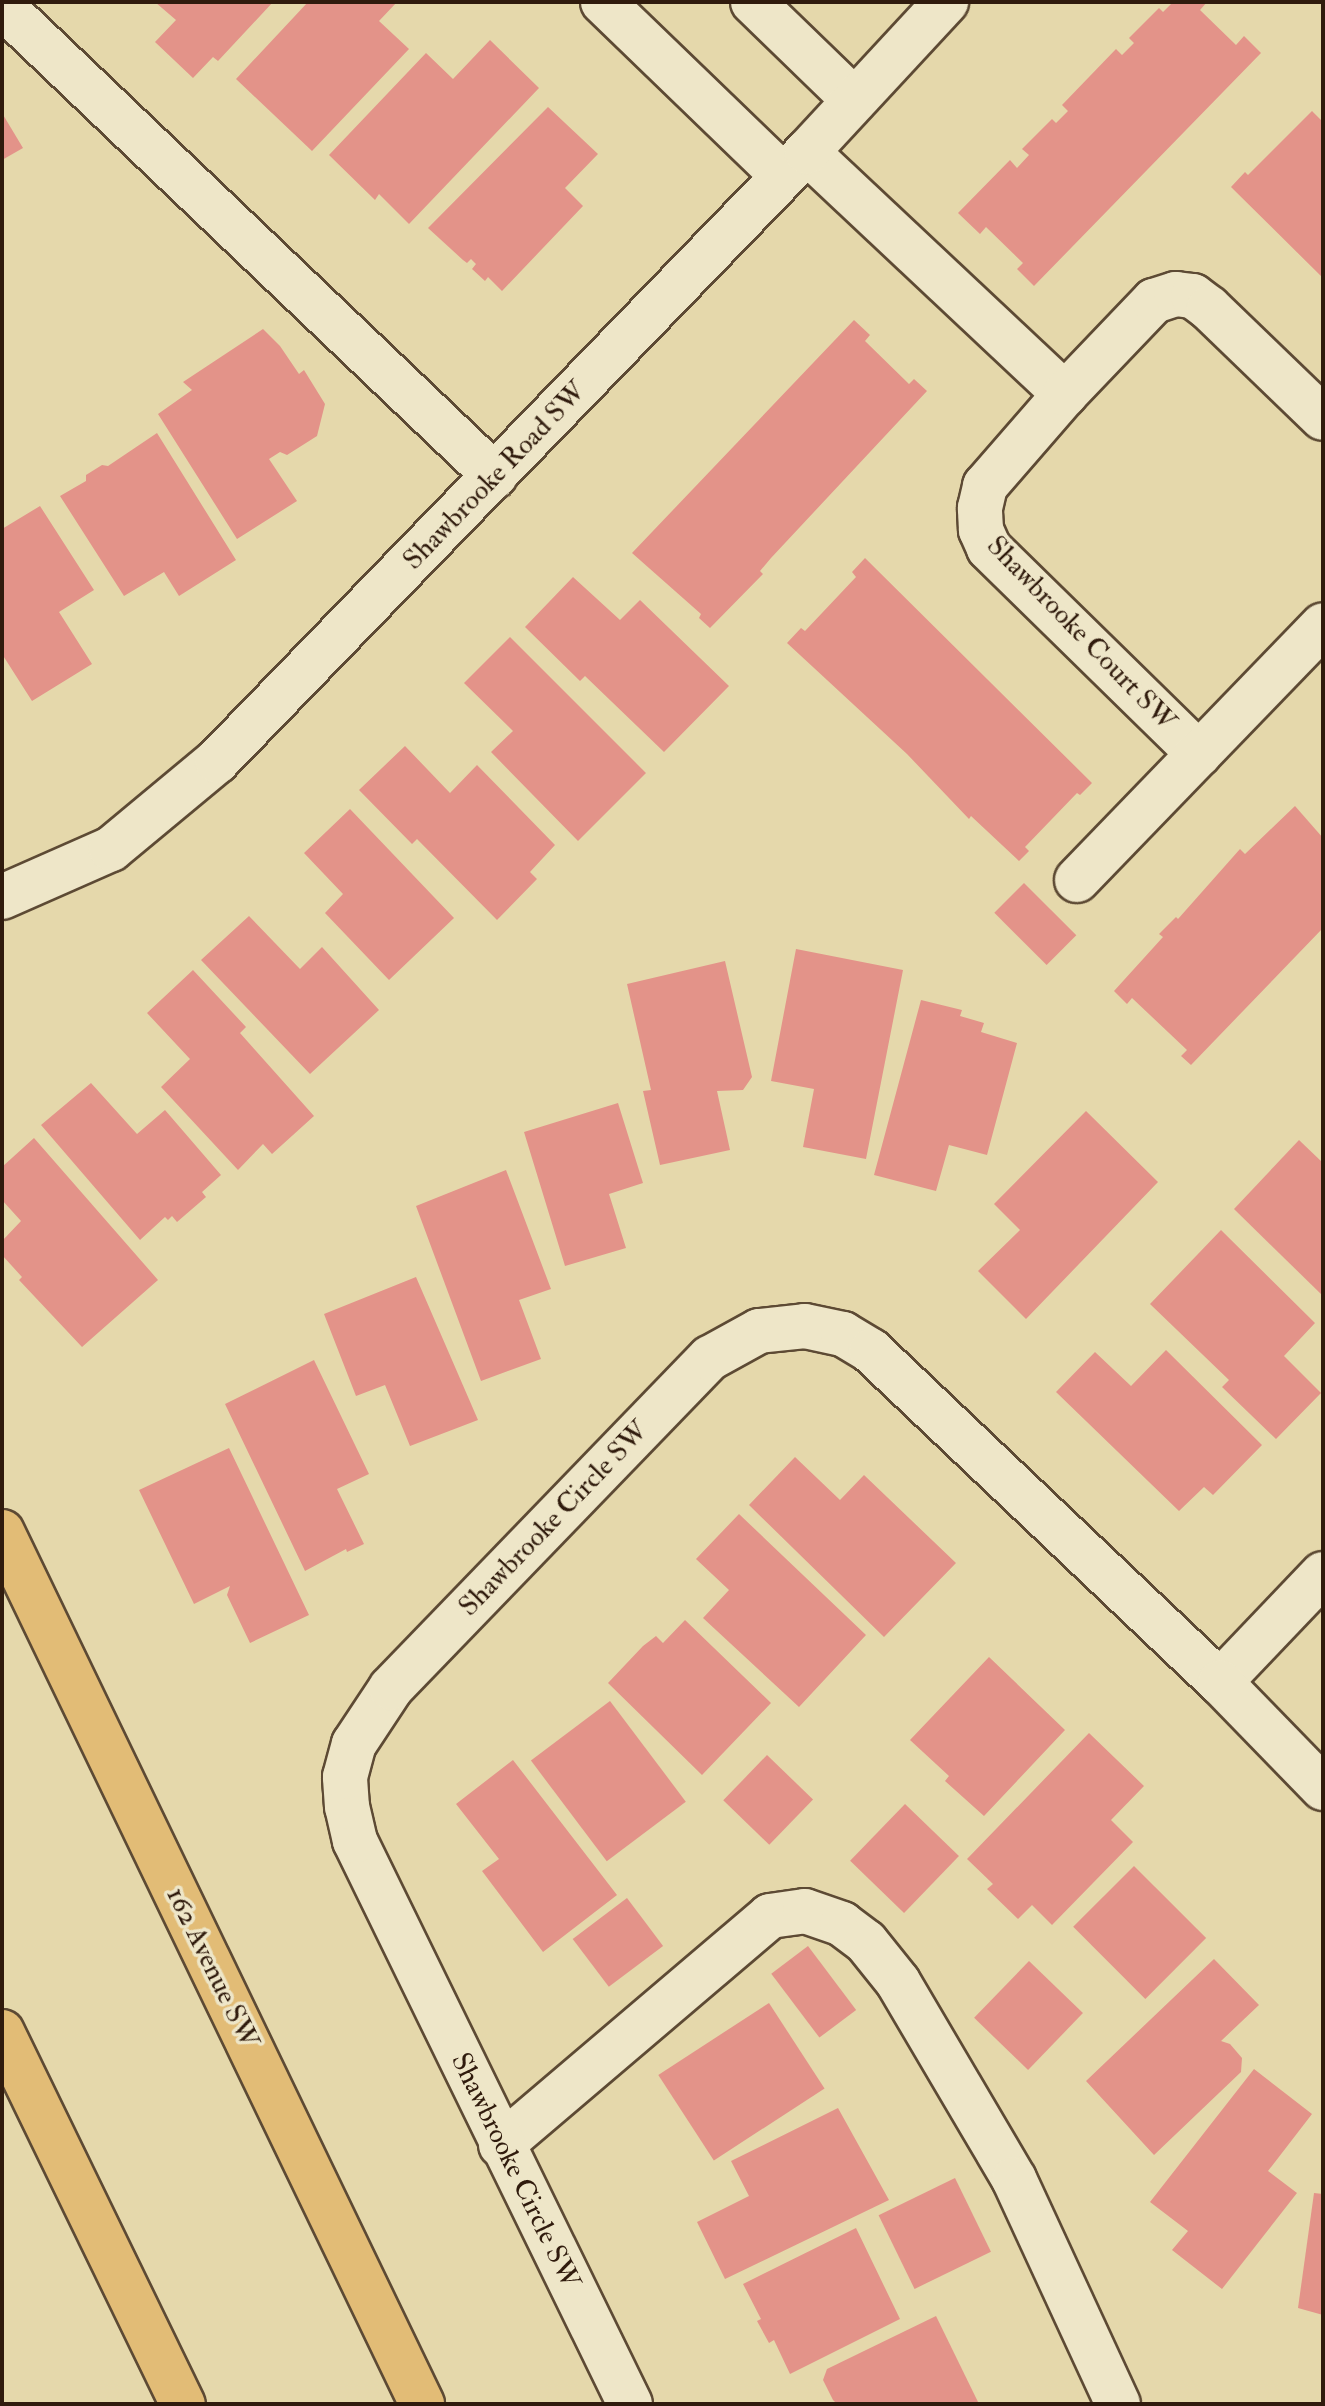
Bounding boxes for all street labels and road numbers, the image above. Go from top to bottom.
street label: Shawbrooke Road SW [397,375,593,577]
street label: Shawbrooke Court SW [979,530,1183,738]
street label: Shawbrooke Circle SW [452,1414,656,1624]
street label: 162 Avenue SW [159,1882,265,2054]
street label: Shawbrooke Circle SW [443,2048,587,2294]

